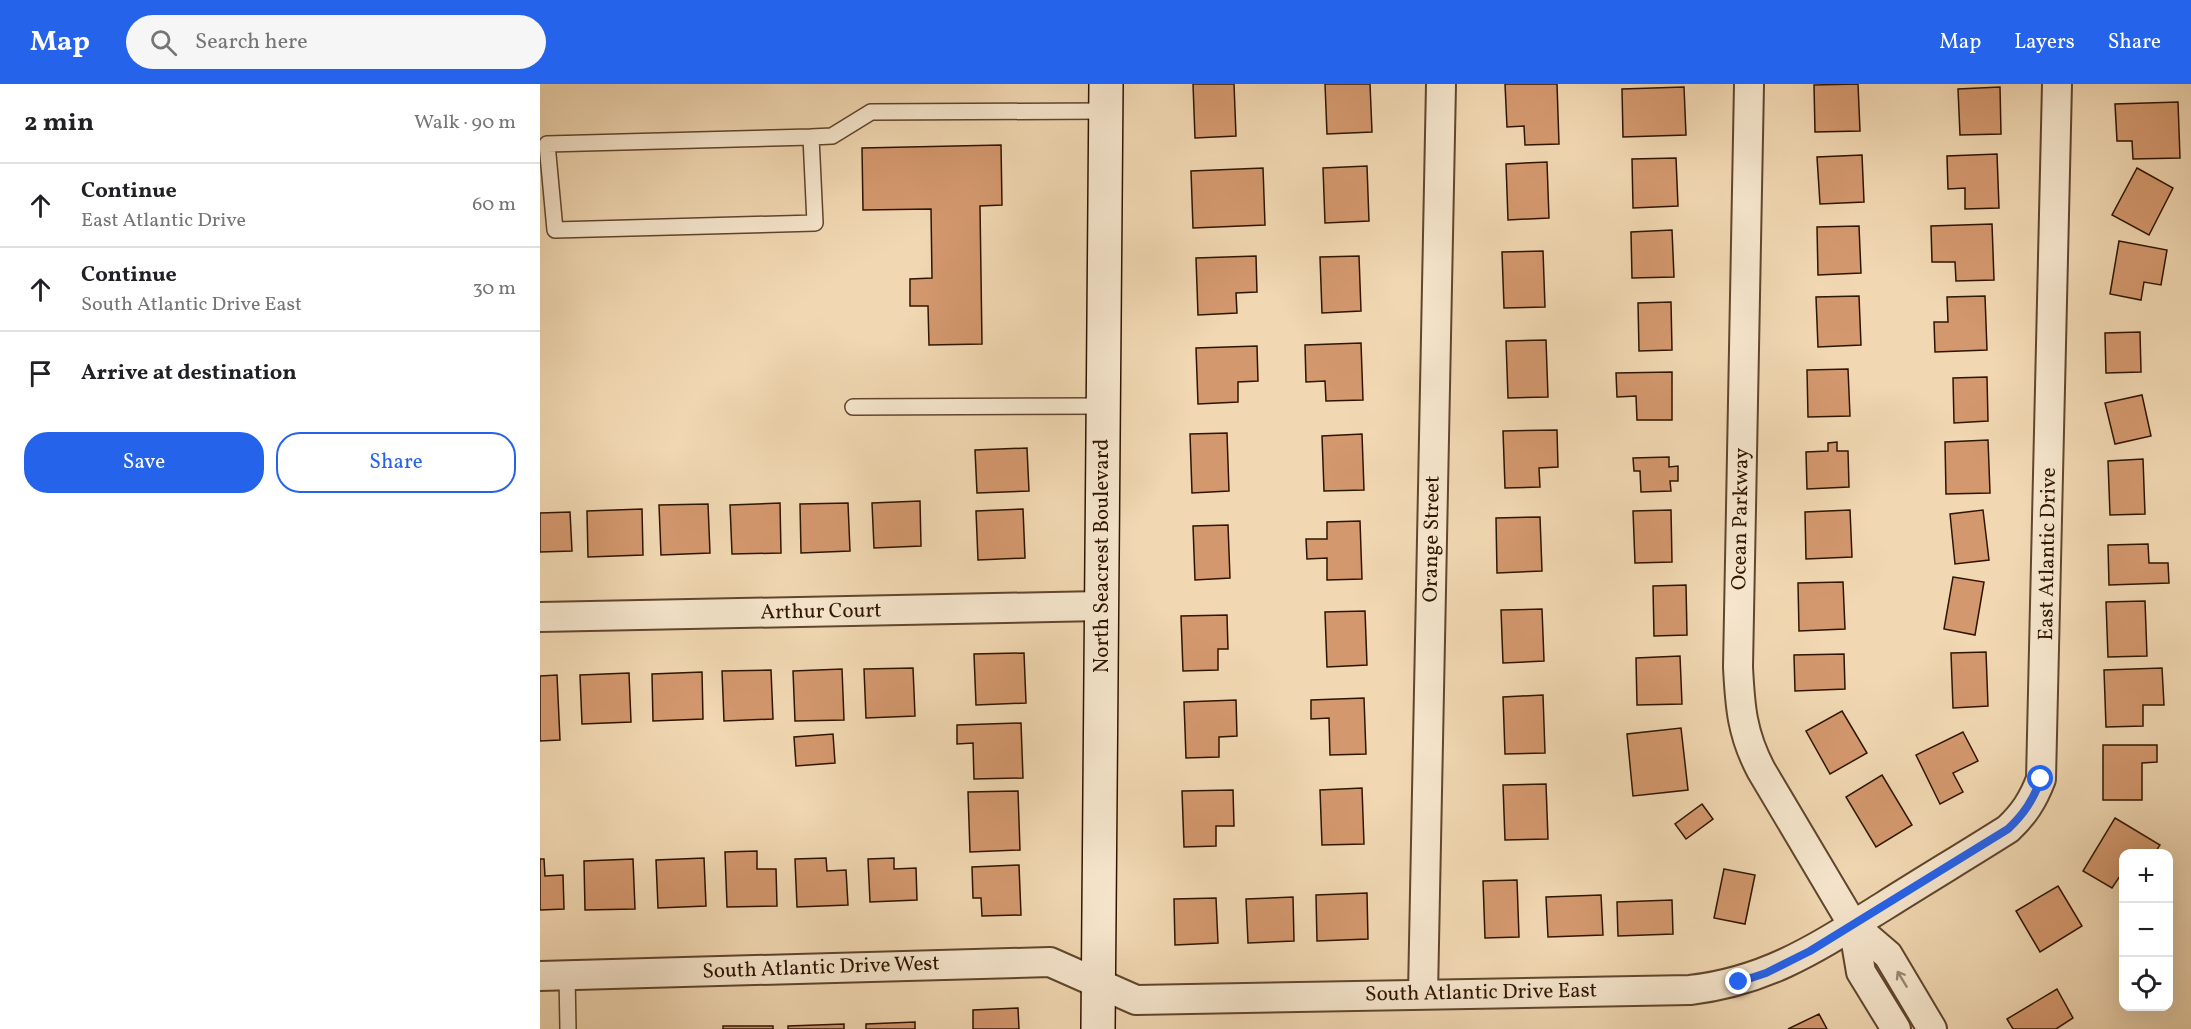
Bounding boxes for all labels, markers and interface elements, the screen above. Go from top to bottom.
search box [126,15,546,69]
text: Map [30,23,90,62]
icon: search [147,26,180,59]
text: Search here [195,27,308,58]
text: Map [1939,28,1981,57]
text: Layers [2014,28,2075,57]
text: Share [2108,28,2161,57]
text: 2 min [24,105,94,141]
text: Walk · 90 m [414,109,516,137]
text: Continue [81,176,177,207]
icon: ahead [24,189,57,222]
text: 60 m [472,191,516,219]
text: East Atlantic Drive [81,207,246,235]
text: Continue [81,260,177,291]
icon: ahead [24,273,57,306]
text: 30 m [472,275,516,303]
text: South Atlantic Drive East [81,291,302,319]
icon: arrive [24,357,57,390]
text: Arrive at destination [81,358,297,389]
button: Save [24,432,264,493]
button: Share [276,432,516,493]
street label: North Seacrest Boulevard [1088,439,1117,673]
street label: Ocean Parkway [1725,447,1757,590]
street label: East Atlantic Drive [2032,467,2064,641]
street label: Orange Street [1416,475,1448,603]
street label: Arthur Court [760,596,882,628]
route start [2027,765,2053,791]
map controls [2119,849,2173,1011]
button: + [2119,849,2173,903]
button: − [2119,903,2173,957]
street label: South Atlantic Drive West [702,949,940,987]
button: locate [2119,957,2173,1011]
route end [1725,968,1751,994]
one-way arrow [1896,971,1908,988]
street label: South Atlantic Drive East [1365,976,1597,1010]

